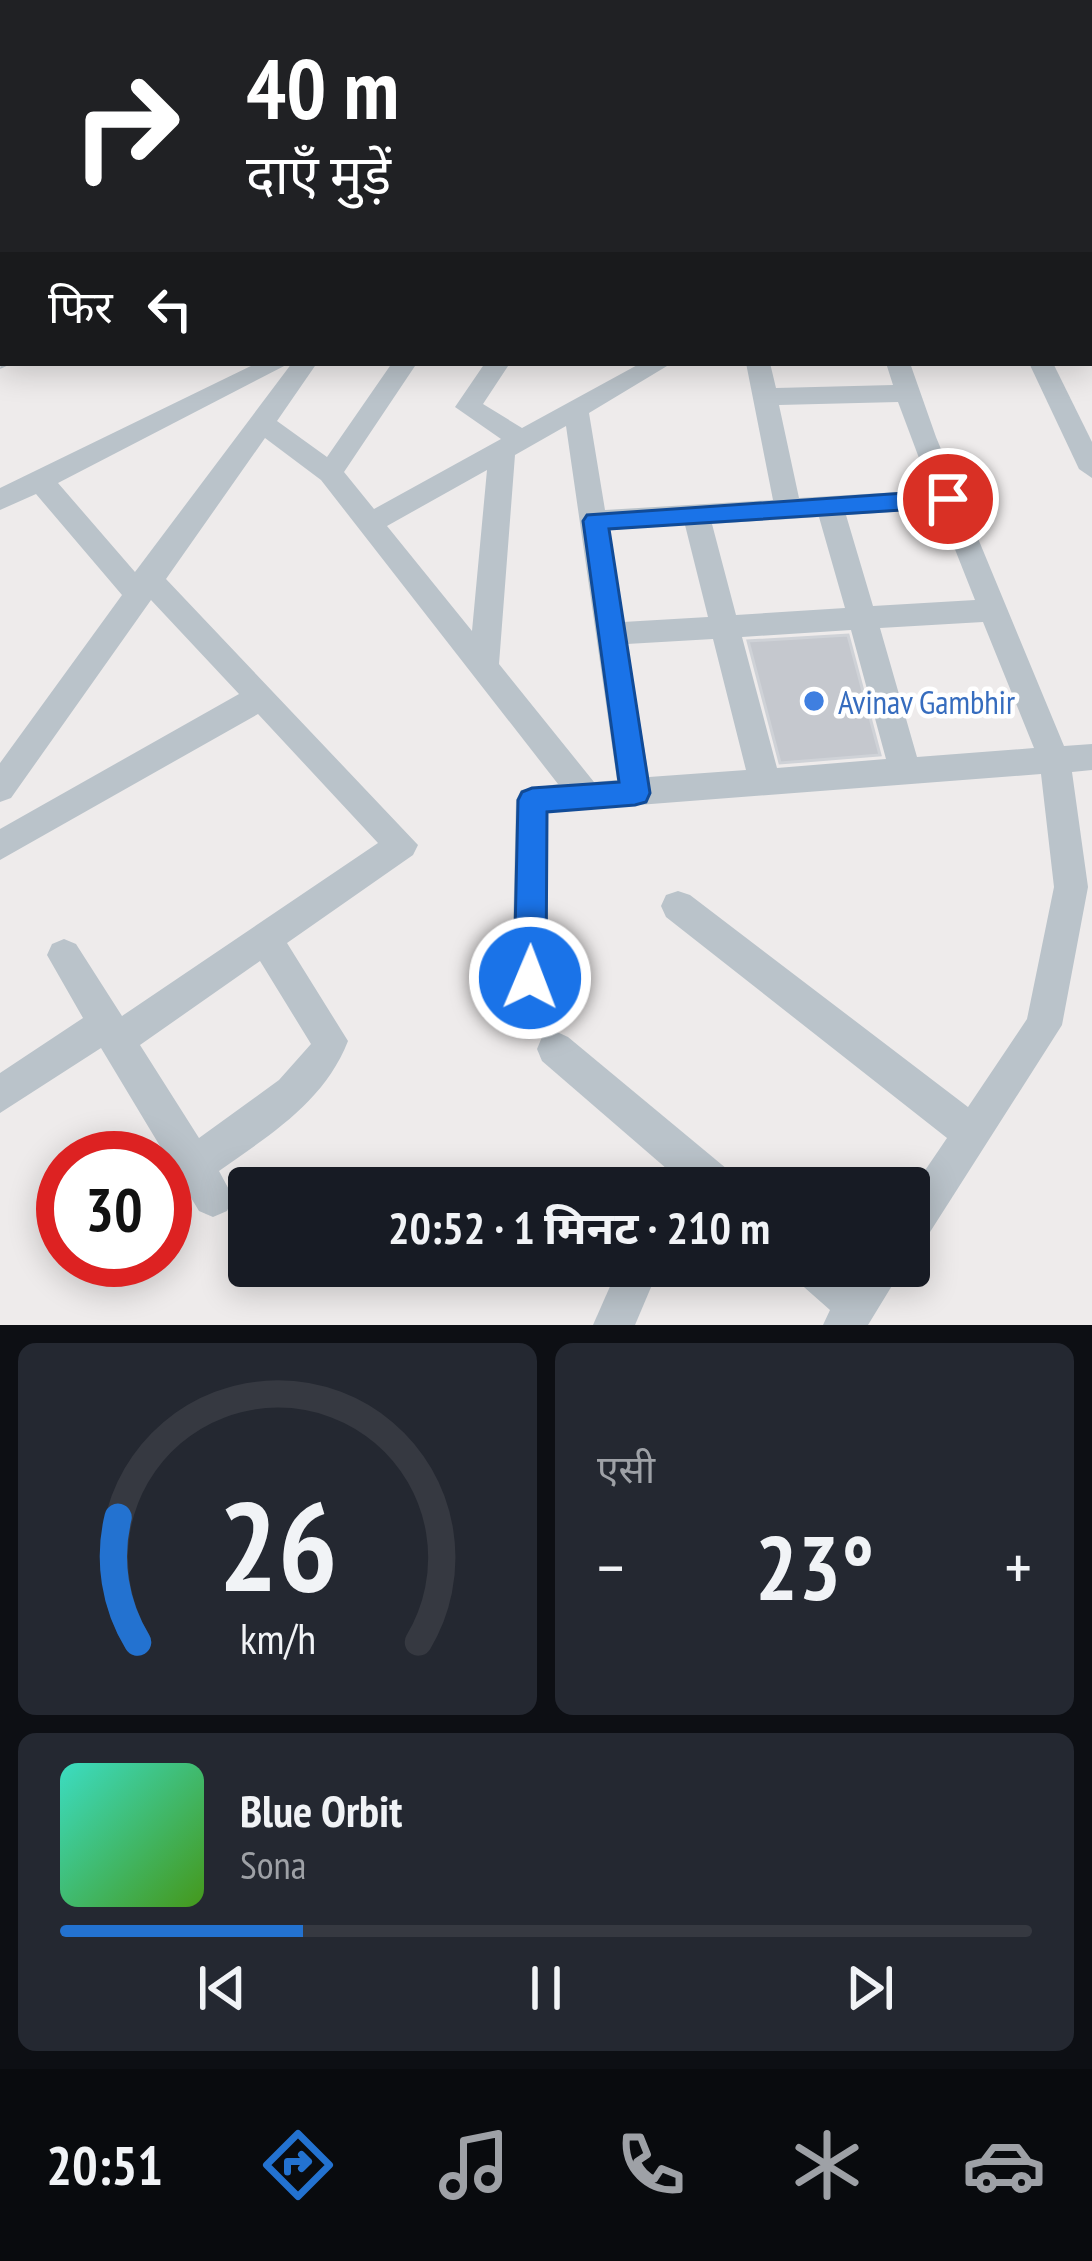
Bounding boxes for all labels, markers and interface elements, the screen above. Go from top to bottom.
text: 40 m [246,33,399,142]
icon: right [48,48,204,204]
text: दाएँ मुड़ें [246,139,391,209]
icon: left [137,276,203,342]
text: फिर [48,277,113,335]
pin [897,448,999,550]
icon: arrive [915,466,981,532]
place label: Avinav Gambhir [838,680,1015,723]
marker: Avinav Gambhir [801,688,827,714]
position arrow [467,915,593,1041]
speed limit sign: 30 [36,1131,192,1287]
text: 20:52 · 1 मिनट · 210 m [388,1198,770,1256]
text: एसी [597,1443,655,1494]
text: 26 [218,1464,337,1625]
text: 23° [755,1508,874,1625]
text: − [597,1524,624,1609]
text: + [1005,1524,1032,1609]
text: km/h [239,1610,316,1666]
text: Blue Orbit [240,1781,402,1839]
text: Sona [240,1839,306,1890]
icon: previous [189,1955,255,2021]
icon: pause [513,1955,579,2021]
icon: next [837,1955,903,2021]
icon: directions [256,2123,340,2207]
icon: music [432,2123,516,2207]
icon: phone [609,2123,693,2207]
icon: climate [785,2123,869,2207]
icon: car [962,2123,1046,2207]
text: 20:51 [46,2130,163,2200]

